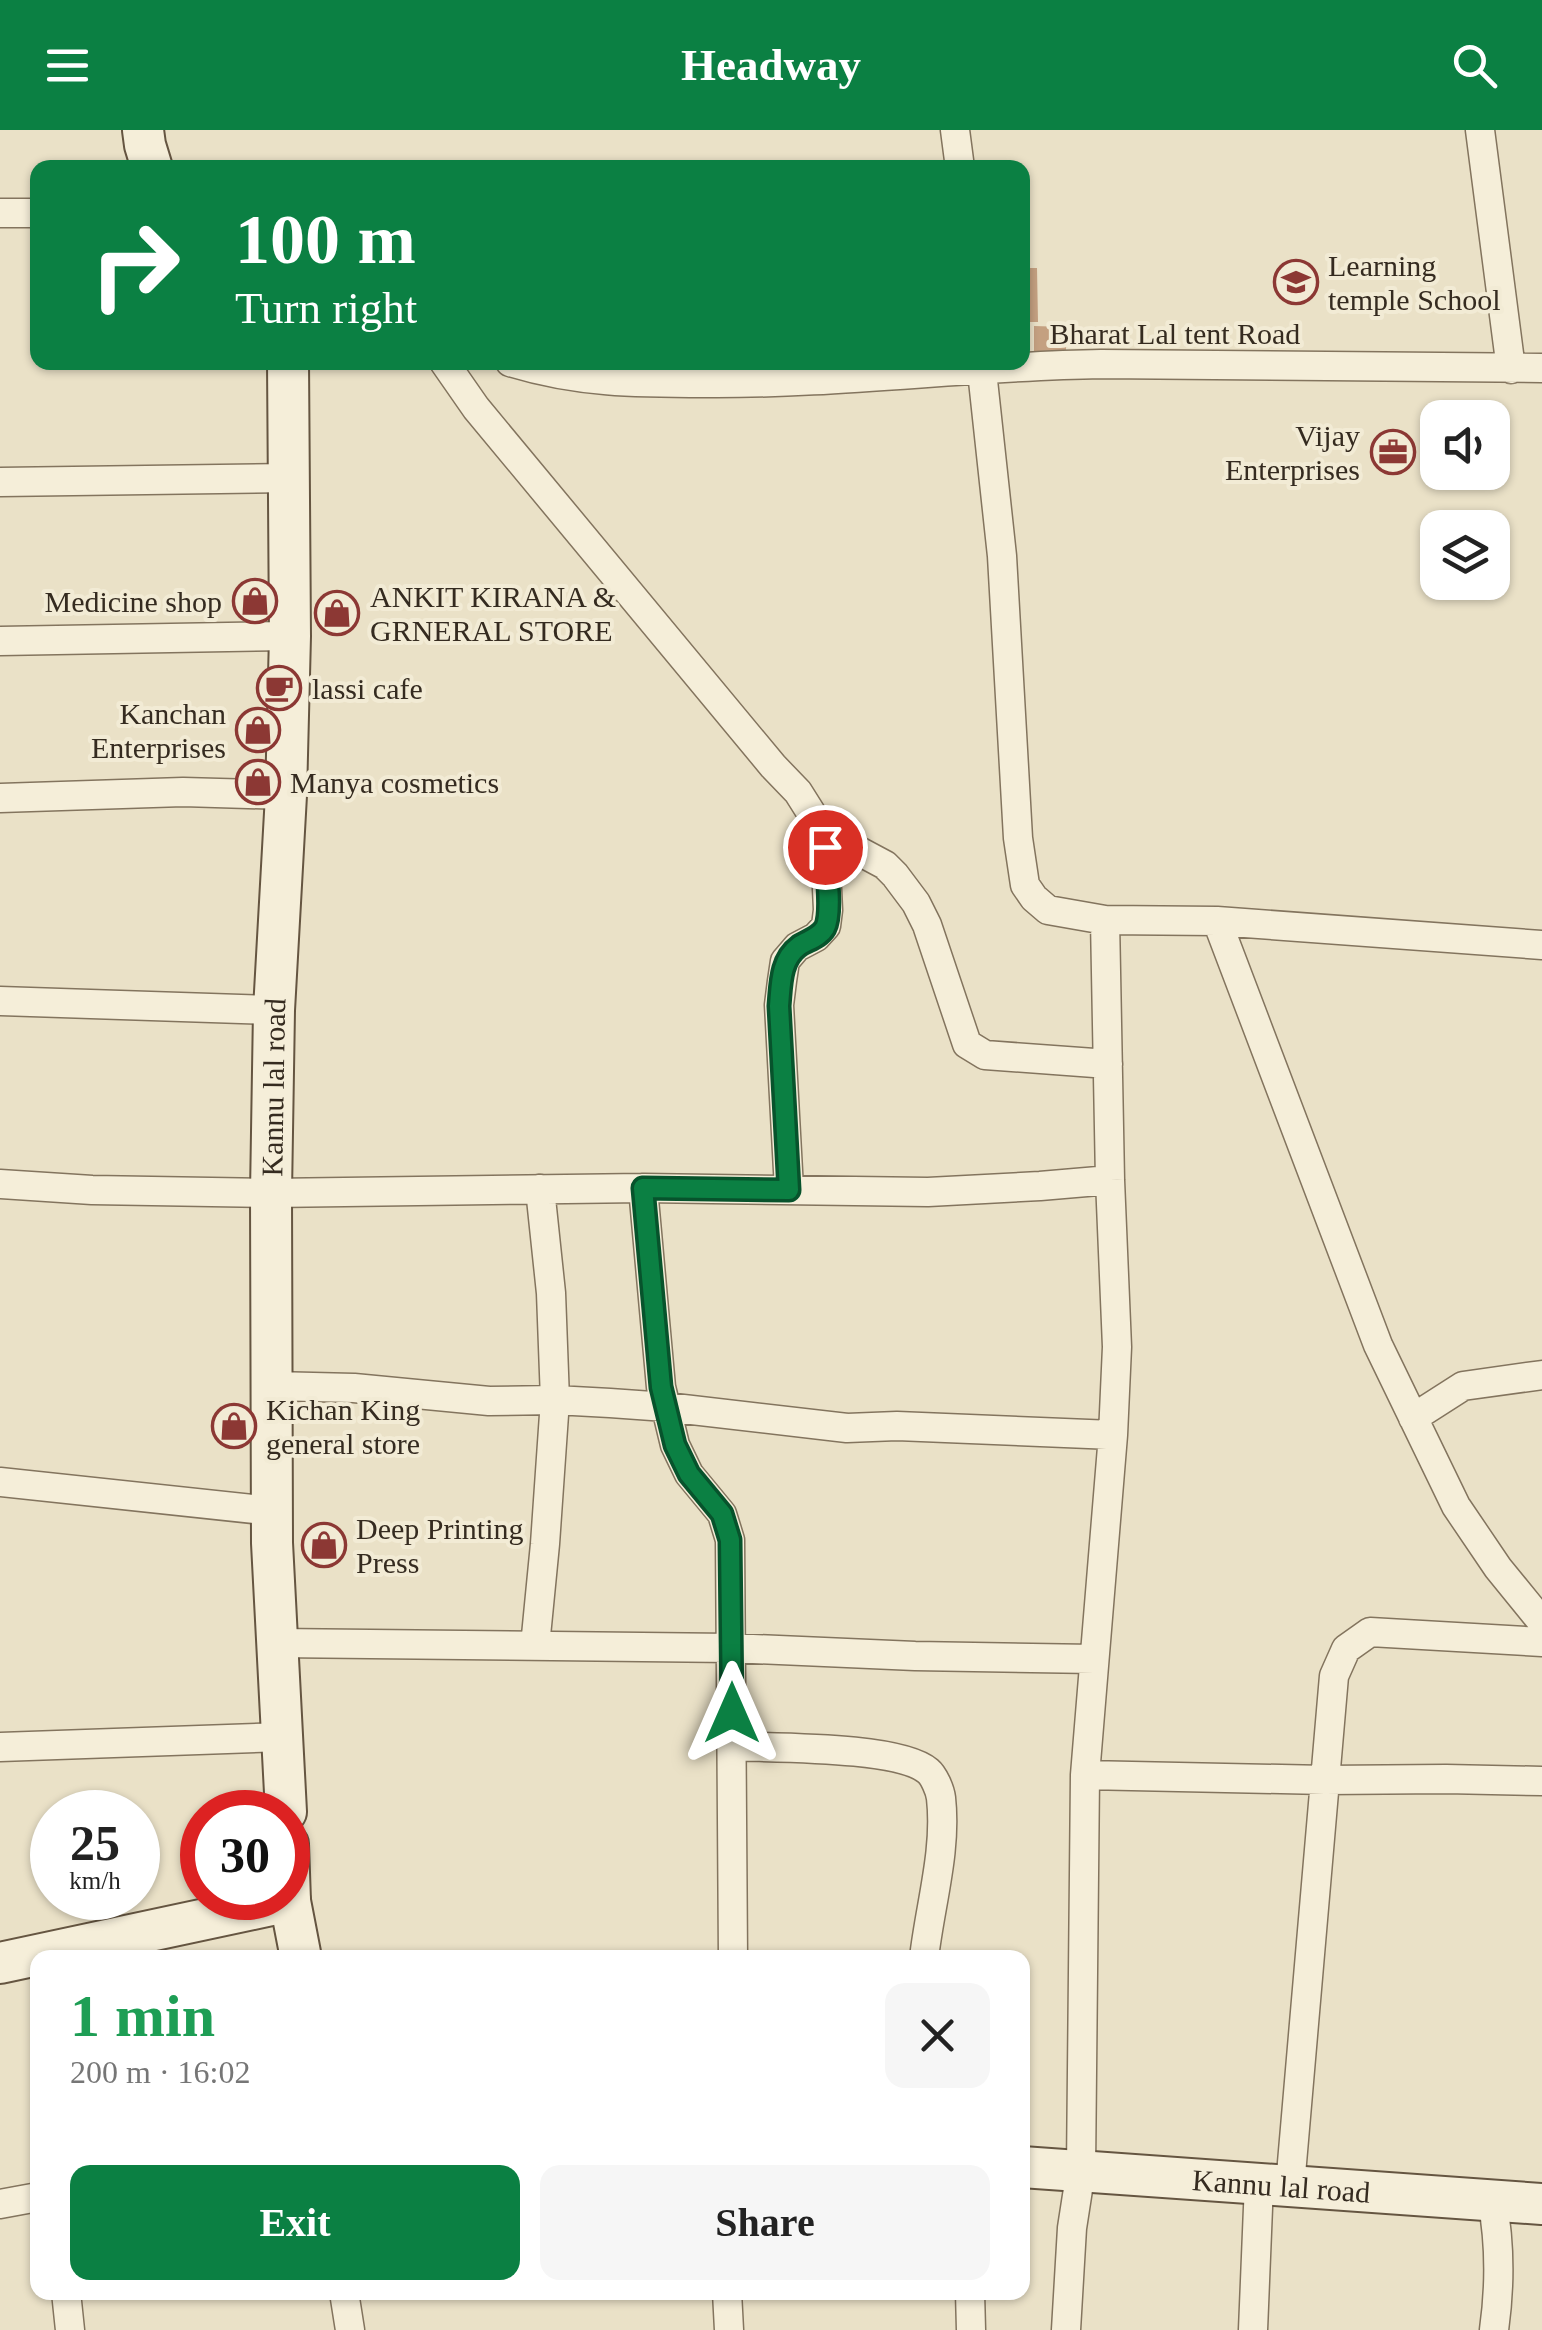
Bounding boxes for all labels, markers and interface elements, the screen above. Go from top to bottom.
icon: menu [40,38,95,93]
icon: search [1447,38,1502,93]
text: Headway [681,40,861,90]
icon: right [70,200,200,330]
text: 100 m [235,201,416,278]
place label: Learning temple School [1328,249,1500,316]
school or university icon: Learning temple School [1273,259,1319,305]
text: Turn right [235,283,417,333]
street label: Bharat Lal tent Road [1050,317,1300,350]
map controls [1420,400,1510,600]
button: sound [1420,400,1510,490]
place label: Vijay Enterprises [1225,419,1360,486]
office icon: Vijay Enterprises [1370,429,1416,475]
button: layers [1420,510,1510,600]
shop icon: Medicine shop [232,578,278,624]
place label: ANKIT KIRANA & GRNERAL STORE [370,580,616,647]
place label: Medicine shop [45,585,222,618]
shop icon: ANKIT KIRANA & GRNERAL STORE [314,590,360,636]
cafe icon: lassi cafe [256,665,302,711]
place label: lassi cafe [312,672,423,705]
place label: Kanchan Enterprises [91,697,226,764]
shop icon: Kanchan Enterprises [235,707,281,753]
shop icon: Manya cosmetics [235,759,281,805]
place label: Manya cosmetics [290,766,499,799]
pin [783,805,868,890]
icon: arrive [798,820,853,875]
street label: Kannu lal road [255,997,291,1177]
place label: Kichan King general store [266,1393,420,1460]
shop icon: Kichan King general store [211,1403,257,1449]
place label: Deep Printing Press [356,1512,523,1579]
shop icon: Deep Printing Press [301,1522,347,1568]
position arrow [680,1661,784,1765]
speed limit sign: 30 [180,1790,310,1920]
text: 25 [70,1815,120,1871]
text: km/h [69,1867,121,1894]
text: 1 min [70,1983,215,2049]
button: close [885,1983,990,2088]
text: 200 m · 16:02 [70,2054,250,2090]
street label: Kannu lal road [1191,2163,1371,2208]
button: Exit [70,2165,520,2280]
button: Share [540,2165,990,2280]

